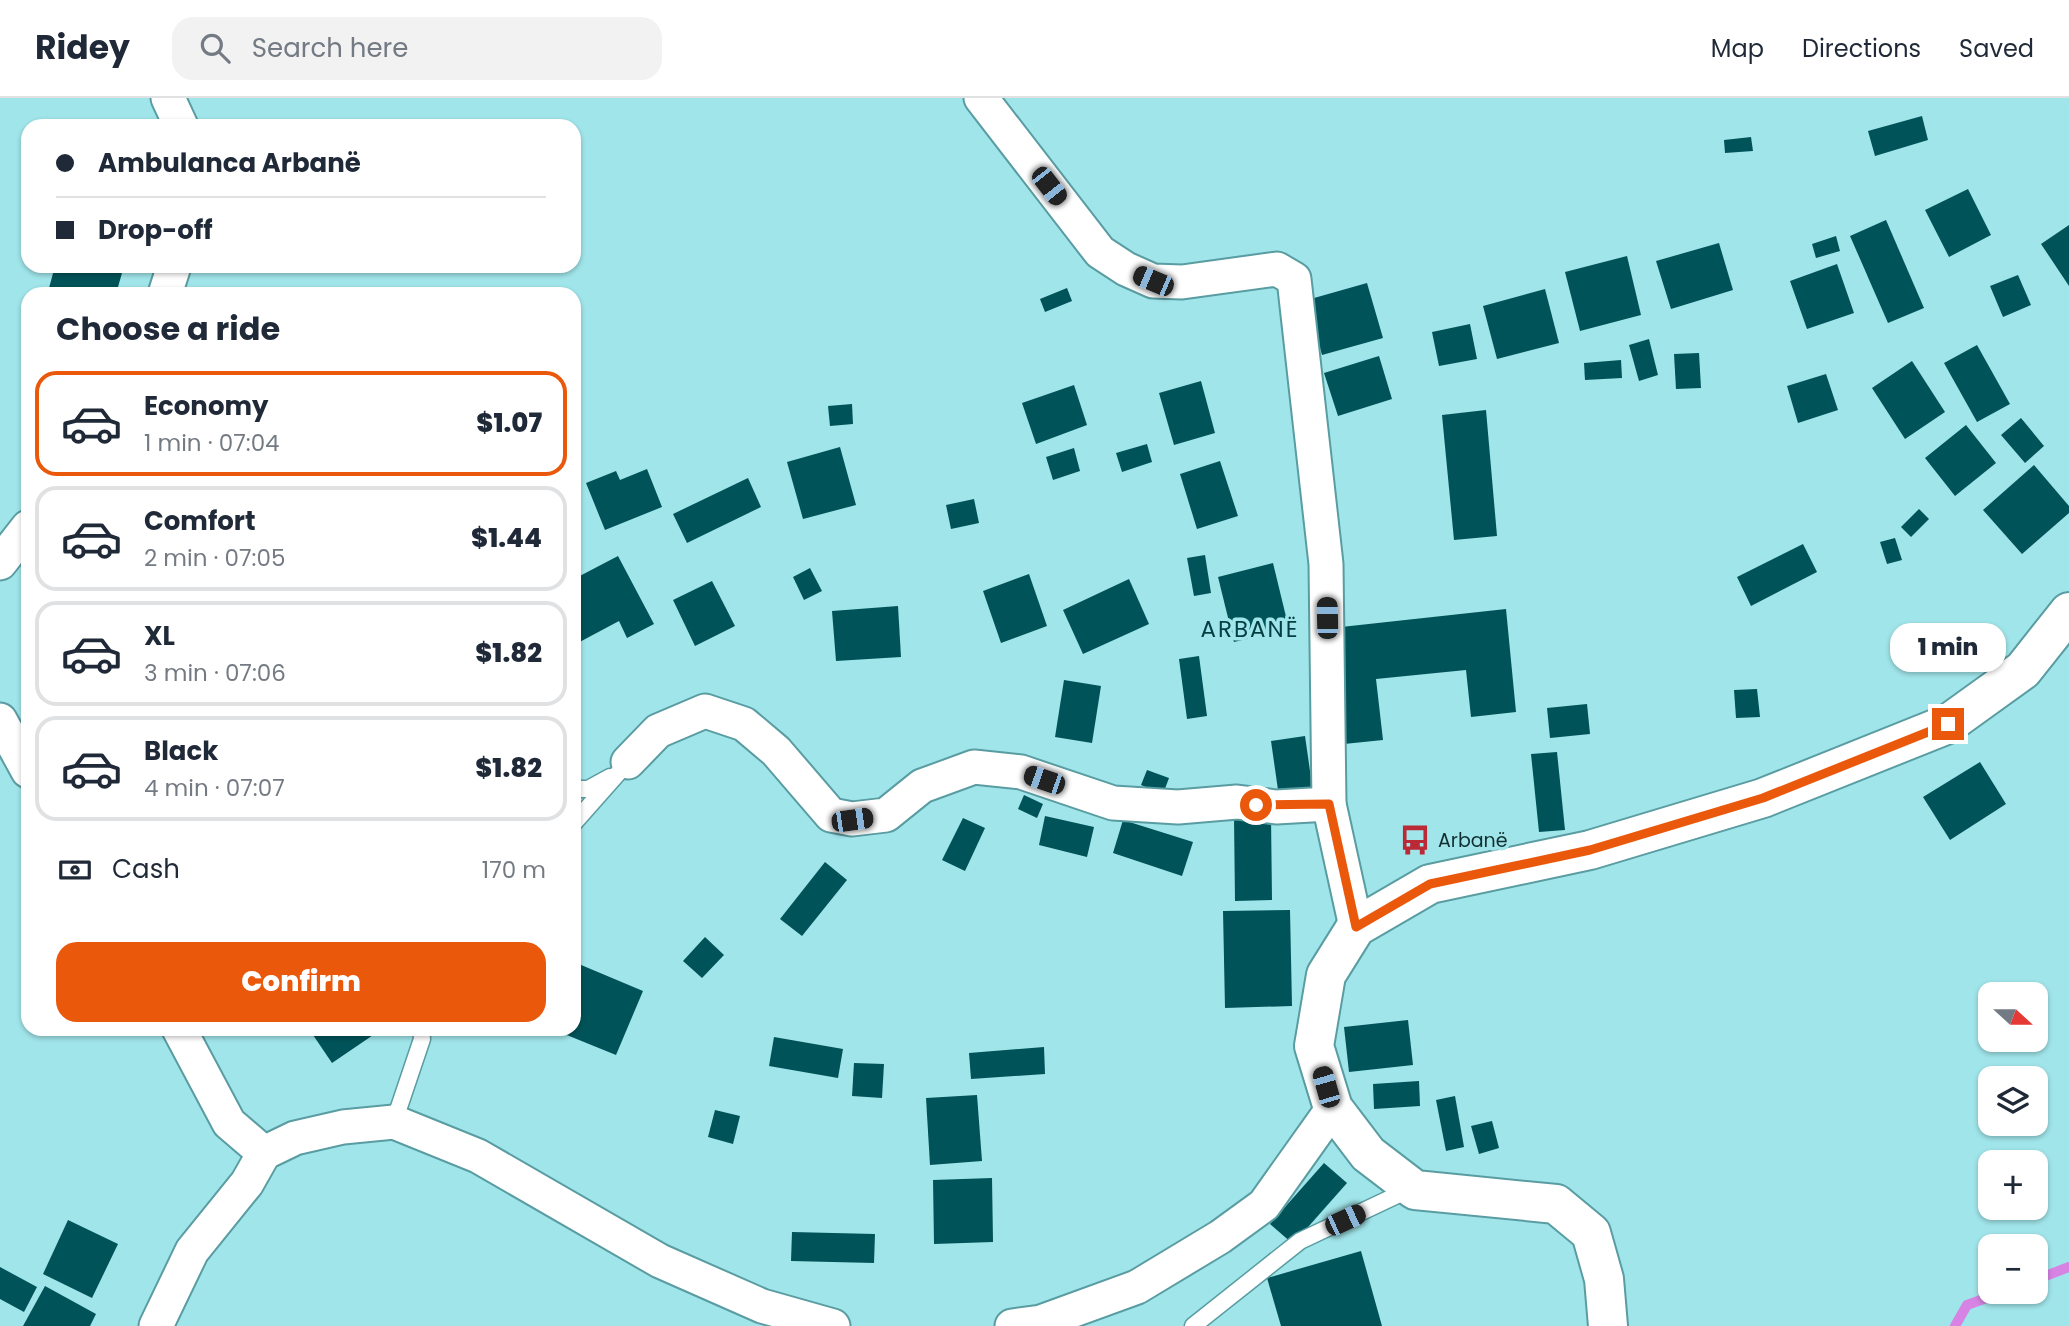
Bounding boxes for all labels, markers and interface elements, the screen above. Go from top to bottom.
search box [172,17,662,80]
text: Ridey [35,24,130,71]
icon: search [196,29,234,67]
text: Search here [252,30,408,66]
text: Map [1711,32,1764,65]
text: Directions [1802,32,1921,65]
text: Saved [1959,32,2034,65]
text: Ambulanca Arbanë [98,145,361,181]
car [1028,163,1071,209]
text: Drop-off [98,212,213,248]
car [1130,263,1177,299]
text: Choose a ride [56,306,280,351]
text: Economy [144,388,268,424]
icon: car [60,392,123,455]
text: $1.07 [476,405,542,441]
text: 1 min · 07:04 [144,427,280,459]
text: Comfort [144,503,256,539]
icon: car [60,507,123,570]
text: $1.44 [471,520,542,556]
text: 2 min · 07:05 [144,542,285,574]
car [1317,597,1338,639]
district label: ARBANË [1200,613,1300,645]
text: XL [144,618,175,654]
icon: car [60,622,123,685]
callout: 1 min [1890,622,2006,672]
text: 1 min [1918,631,1978,663]
text: $1.82 [475,635,542,671]
text: 3 min · 07:06 [144,657,286,689]
route end [1932,708,1964,740]
text: Black [144,733,218,769]
icon: car [60,737,123,800]
text: $1.82 [475,750,542,786]
car [1021,763,1068,797]
text: 4 min · 07:07 [144,772,285,804]
route start [1240,789,1272,821]
car [830,807,875,833]
bus stop icon: Arbanë [1398,823,1432,857]
place label: Arbanë [1438,827,1508,854]
icon: cash [56,851,94,889]
text: Cash [112,851,180,887]
text: 170 m [482,854,546,886]
button: Confirm [56,942,546,1022]
north arrow [1978,982,2048,1052]
map controls [1978,982,2048,1304]
car [1311,1064,1342,1110]
button: layers [1978,1066,2048,1136]
button: + [1978,1150,2048,1220]
car [1322,1202,1369,1238]
button: − [1978,1234,2048,1304]

